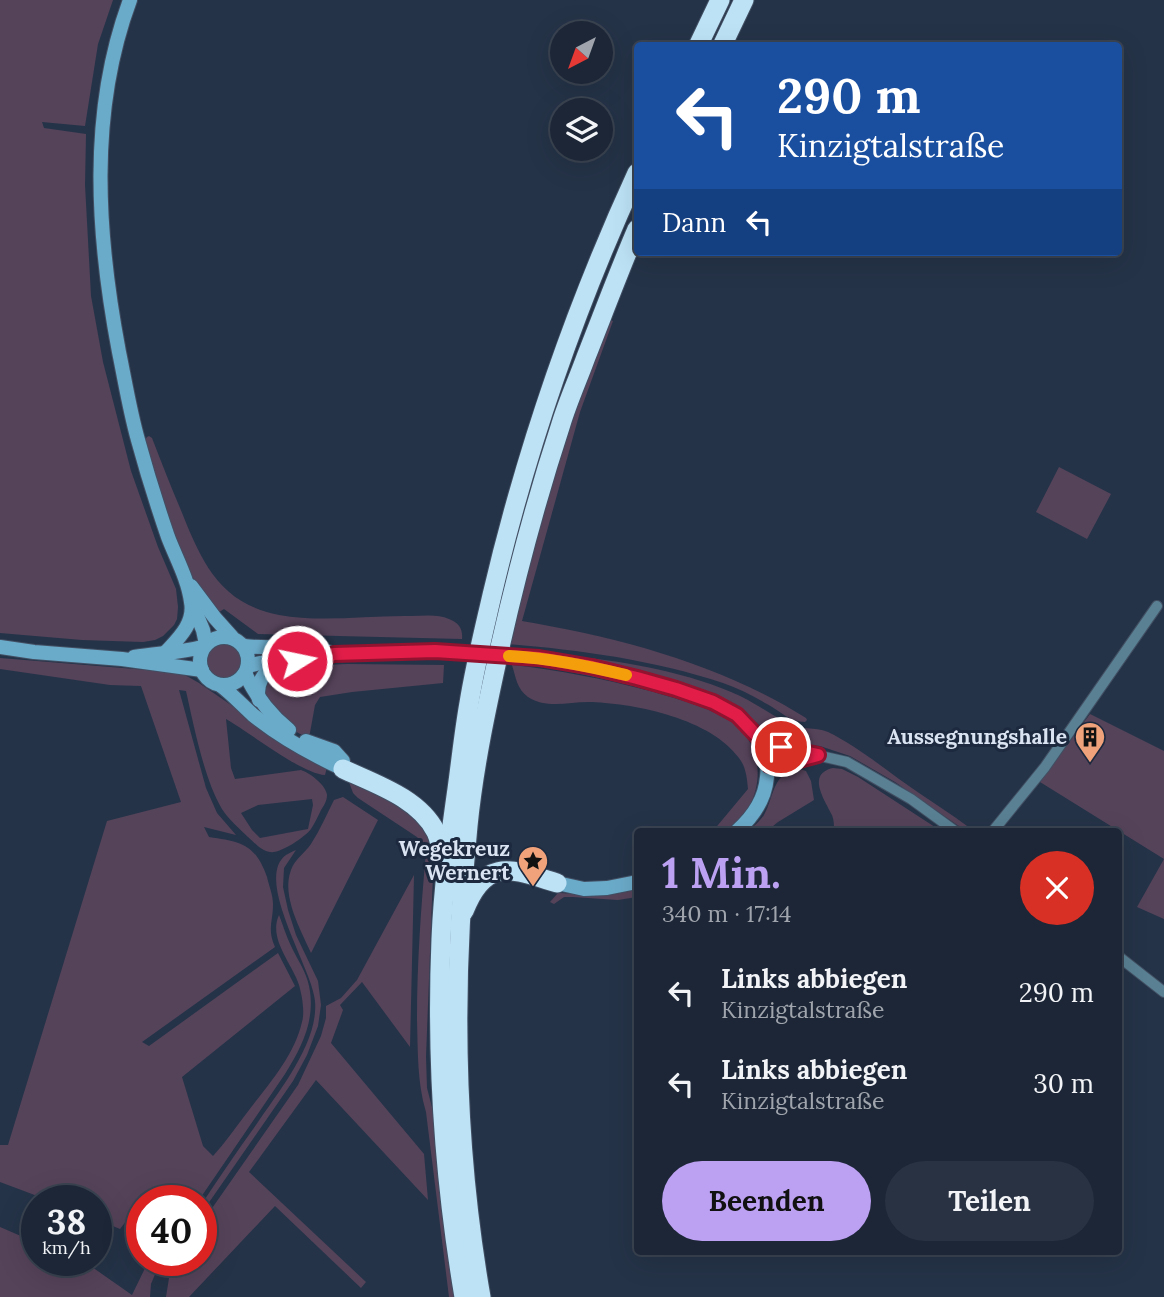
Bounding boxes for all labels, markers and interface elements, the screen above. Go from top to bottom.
north arrow [550,21,612,84]
map controls [550,21,613,161]
text: 290 m [777,64,920,126]
icon: left [662,70,753,161]
button: layers [550,98,613,161]
text: Kinzigtalstraße [777,125,1004,166]
icon: left [740,203,778,241]
text: Dann [662,206,726,239]
position arrow [260,624,334,698]
pin [751,717,811,777]
building icon: Aussegnungshalle [1073,720,1107,764]
place label: Aussegnungshalle [887,723,1067,750]
icon: arrive [762,728,800,766]
place label: Wegekreuz Wernert [398,835,510,886]
place icon: Wegekreuz Wernert [516,844,550,888]
text: 1 Min. [662,846,781,900]
button: close [1020,851,1094,925]
text: 340 m · 17:14 [662,899,792,928]
text: Links abbiegen [721,962,907,995]
icon: left [662,974,700,1012]
text: 290 m [1019,976,1094,1009]
text: Kinzigtalstraße [721,995,884,1024]
text: Links abbiegen [721,1053,907,1086]
icon: left [662,1065,700,1103]
text: 30 m [1033,1067,1094,1100]
text: Kinzigtalstraße [721,1086,884,1115]
button: Beenden [662,1161,871,1241]
button: Teilen [885,1161,1094,1241]
speed limit sign: 40 [126,1185,217,1276]
text: 38 [47,1199,86,1244]
text: km/h [42,1236,91,1259]

